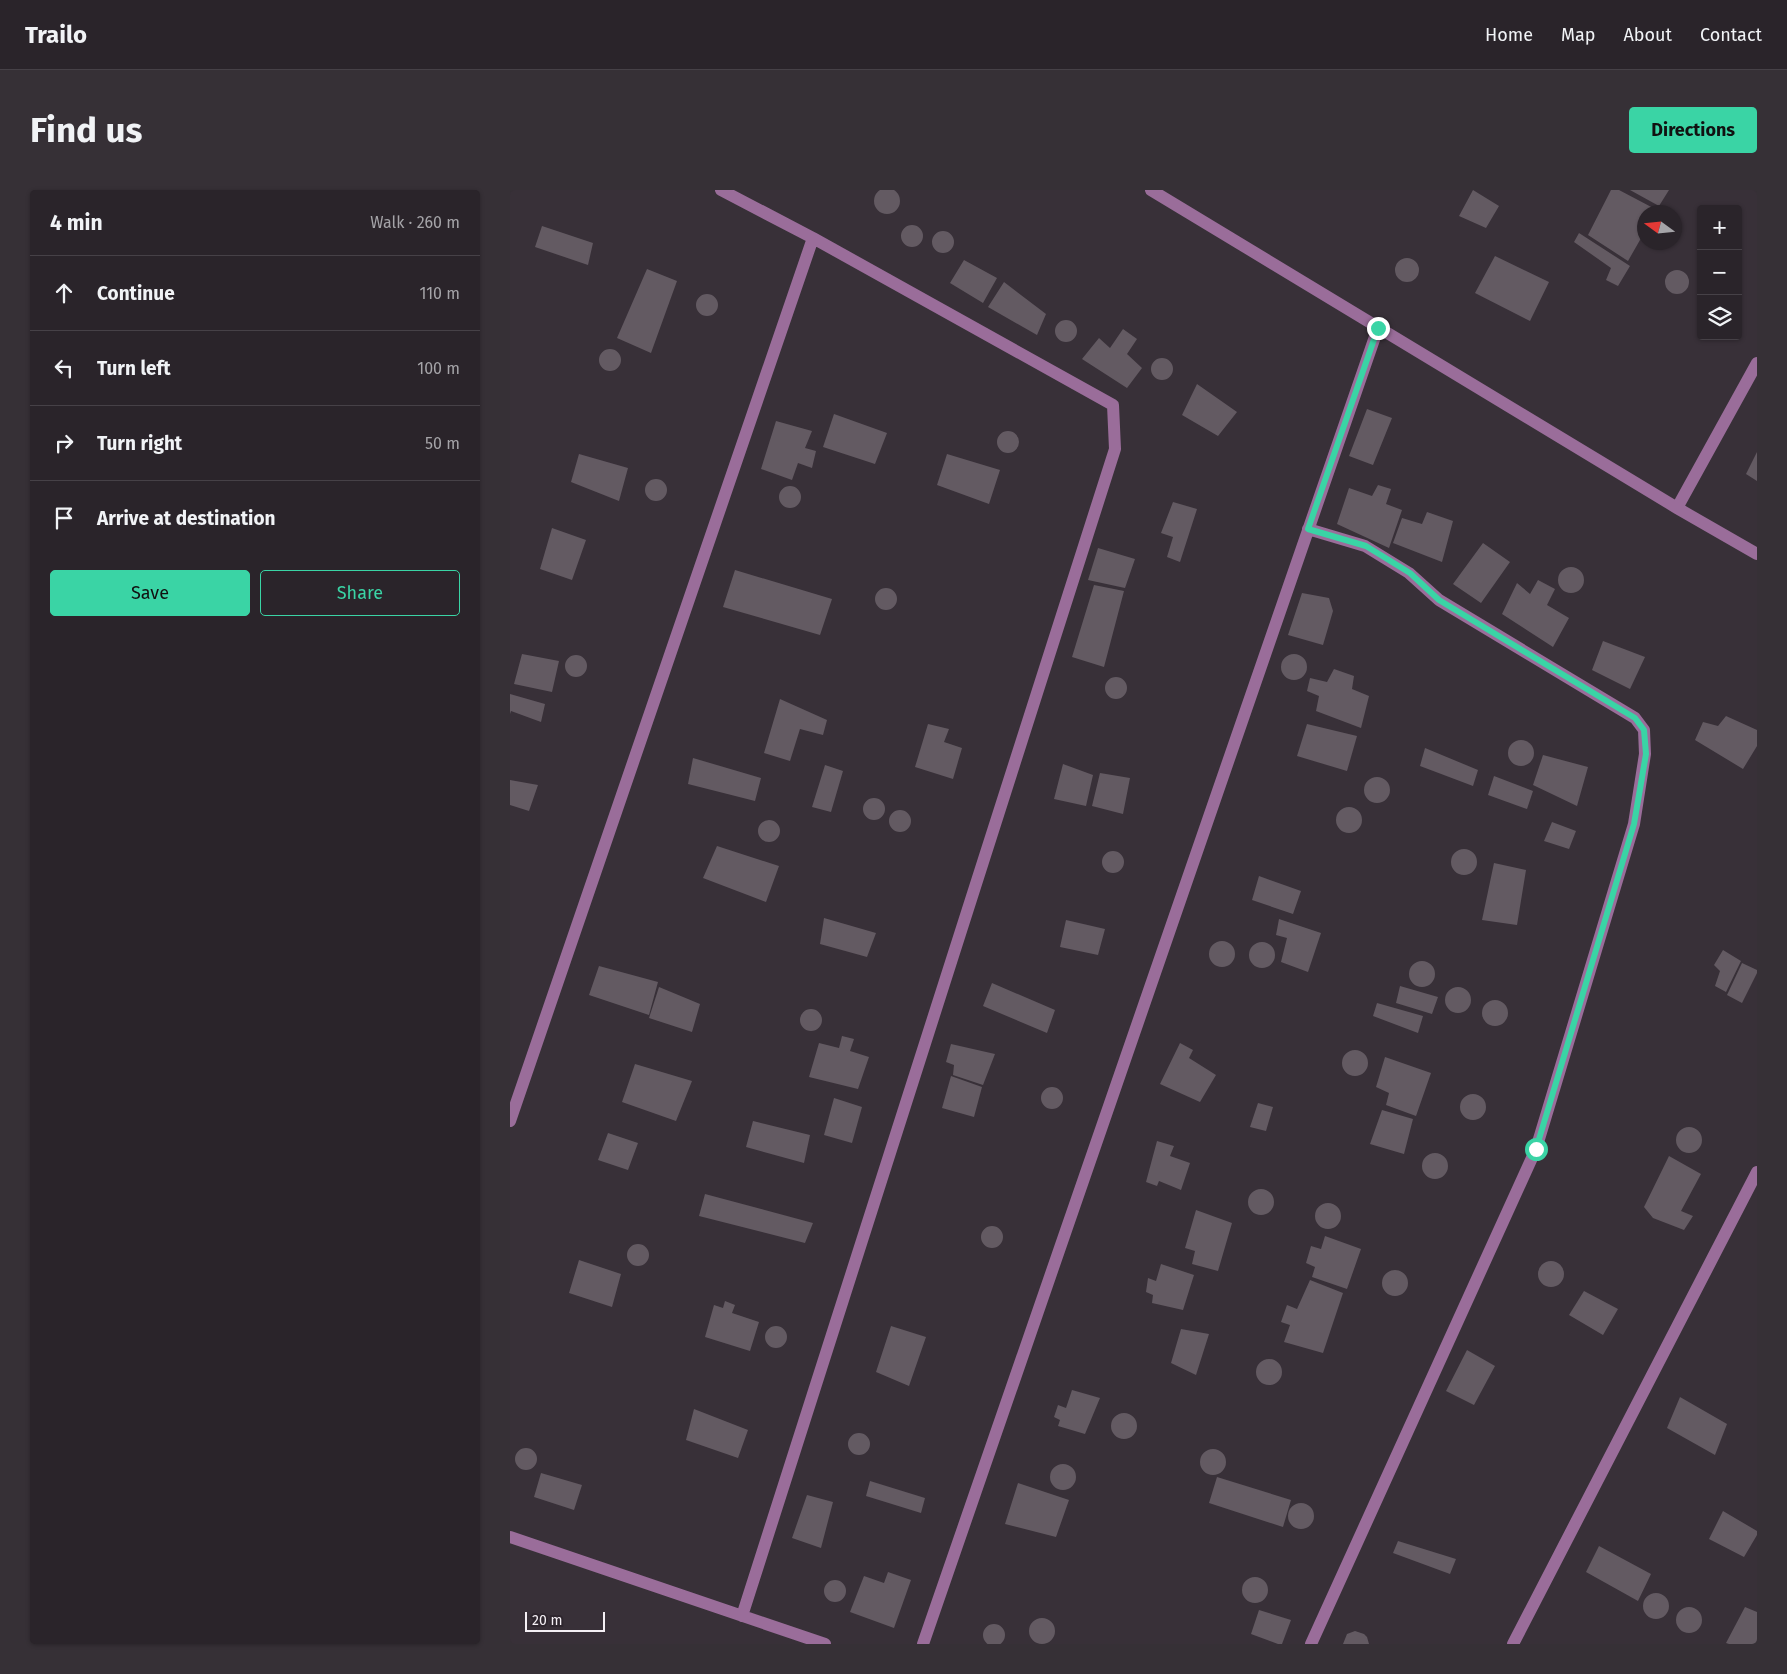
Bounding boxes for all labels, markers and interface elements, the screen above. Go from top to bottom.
text: Trailo [25,21,87,49]
text: Home [1485,24,1533,46]
text: Map [1561,24,1595,46]
text: About [1623,24,1672,46]
text: Contact [1700,24,1762,46]
button: Directions [1629,107,1757,153]
text: Find us [30,109,142,151]
north arrow [1637,205,1682,250]
map controls [1697,205,1742,340]
button: + [1697,205,1742,250]
text: 4 min [50,210,103,236]
text: Walk · 260 m [370,213,460,232]
button: − [1697,250,1742,295]
icon: ahead [50,279,78,307]
text: Continue [97,282,175,305]
text: 110 m [419,284,460,303]
button: layers [1697,295,1742,340]
route end [1367,317,1390,340]
icon: left [50,354,78,382]
text: Turn left [97,357,171,380]
text: 100 m [417,359,460,378]
icon: right [50,429,78,457]
text: Turn right [97,432,182,455]
text: 50 m [425,434,460,453]
icon: arrive [50,504,78,532]
text: Arrive at destination [97,507,276,530]
button: Save [50,570,250,616]
button: Share [260,570,460,616]
route start [1525,1138,1548,1161]
scale bar [525,1609,605,1632]
text: 20 m [532,1612,562,1629]

